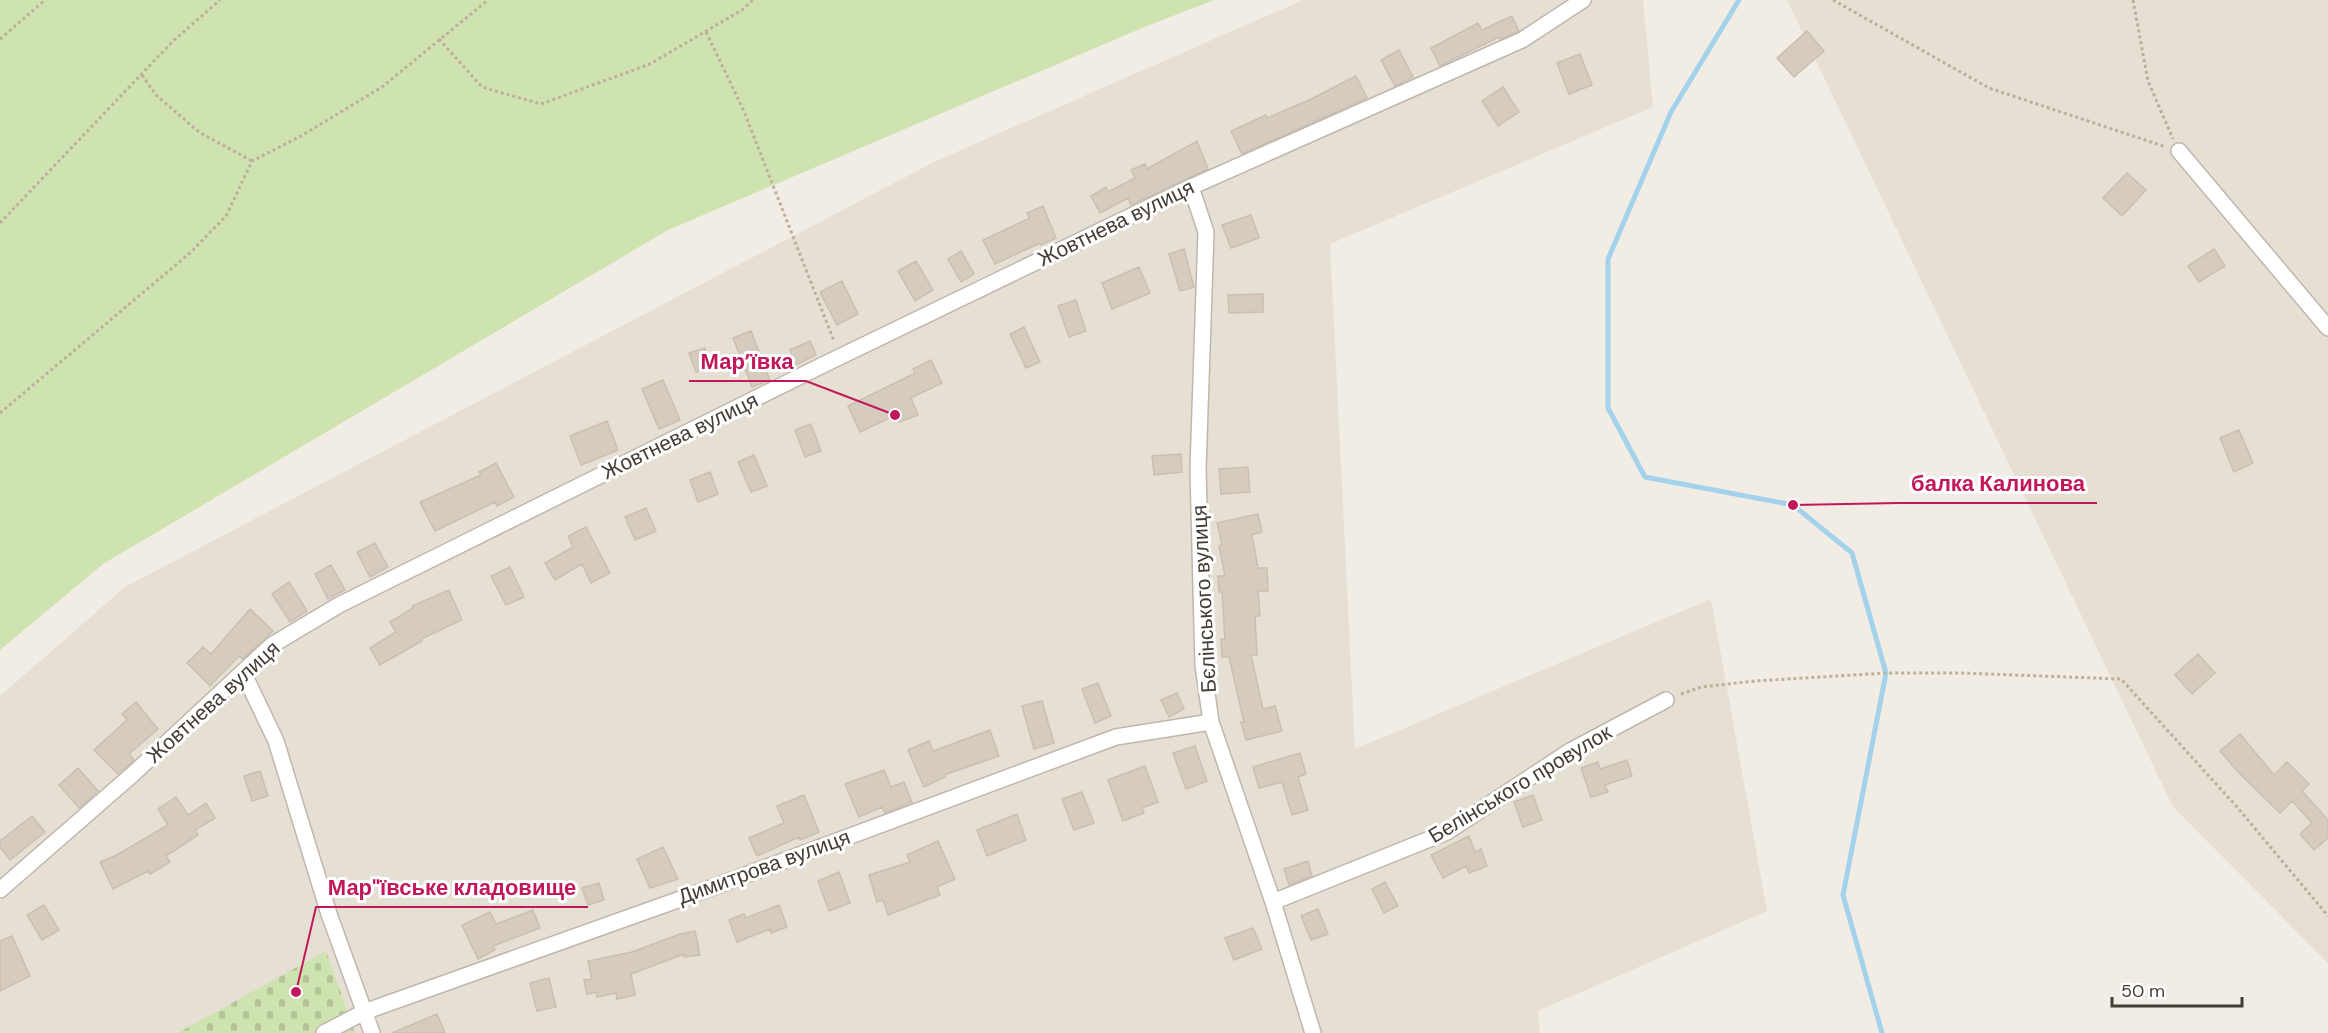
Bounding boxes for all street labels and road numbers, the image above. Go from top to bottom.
street label: Жовтнева вулиця [1033,173,1199,273]
street label: Жовтнева вулиця [597,386,763,486]
street label: Бєлінського вулиця [1185,504,1223,694]
street label: Жовтнева вулиця [140,634,286,770]
street label: Белінського провулок [1423,718,1618,850]
street label: Димитрова вулиця [674,823,854,911]

